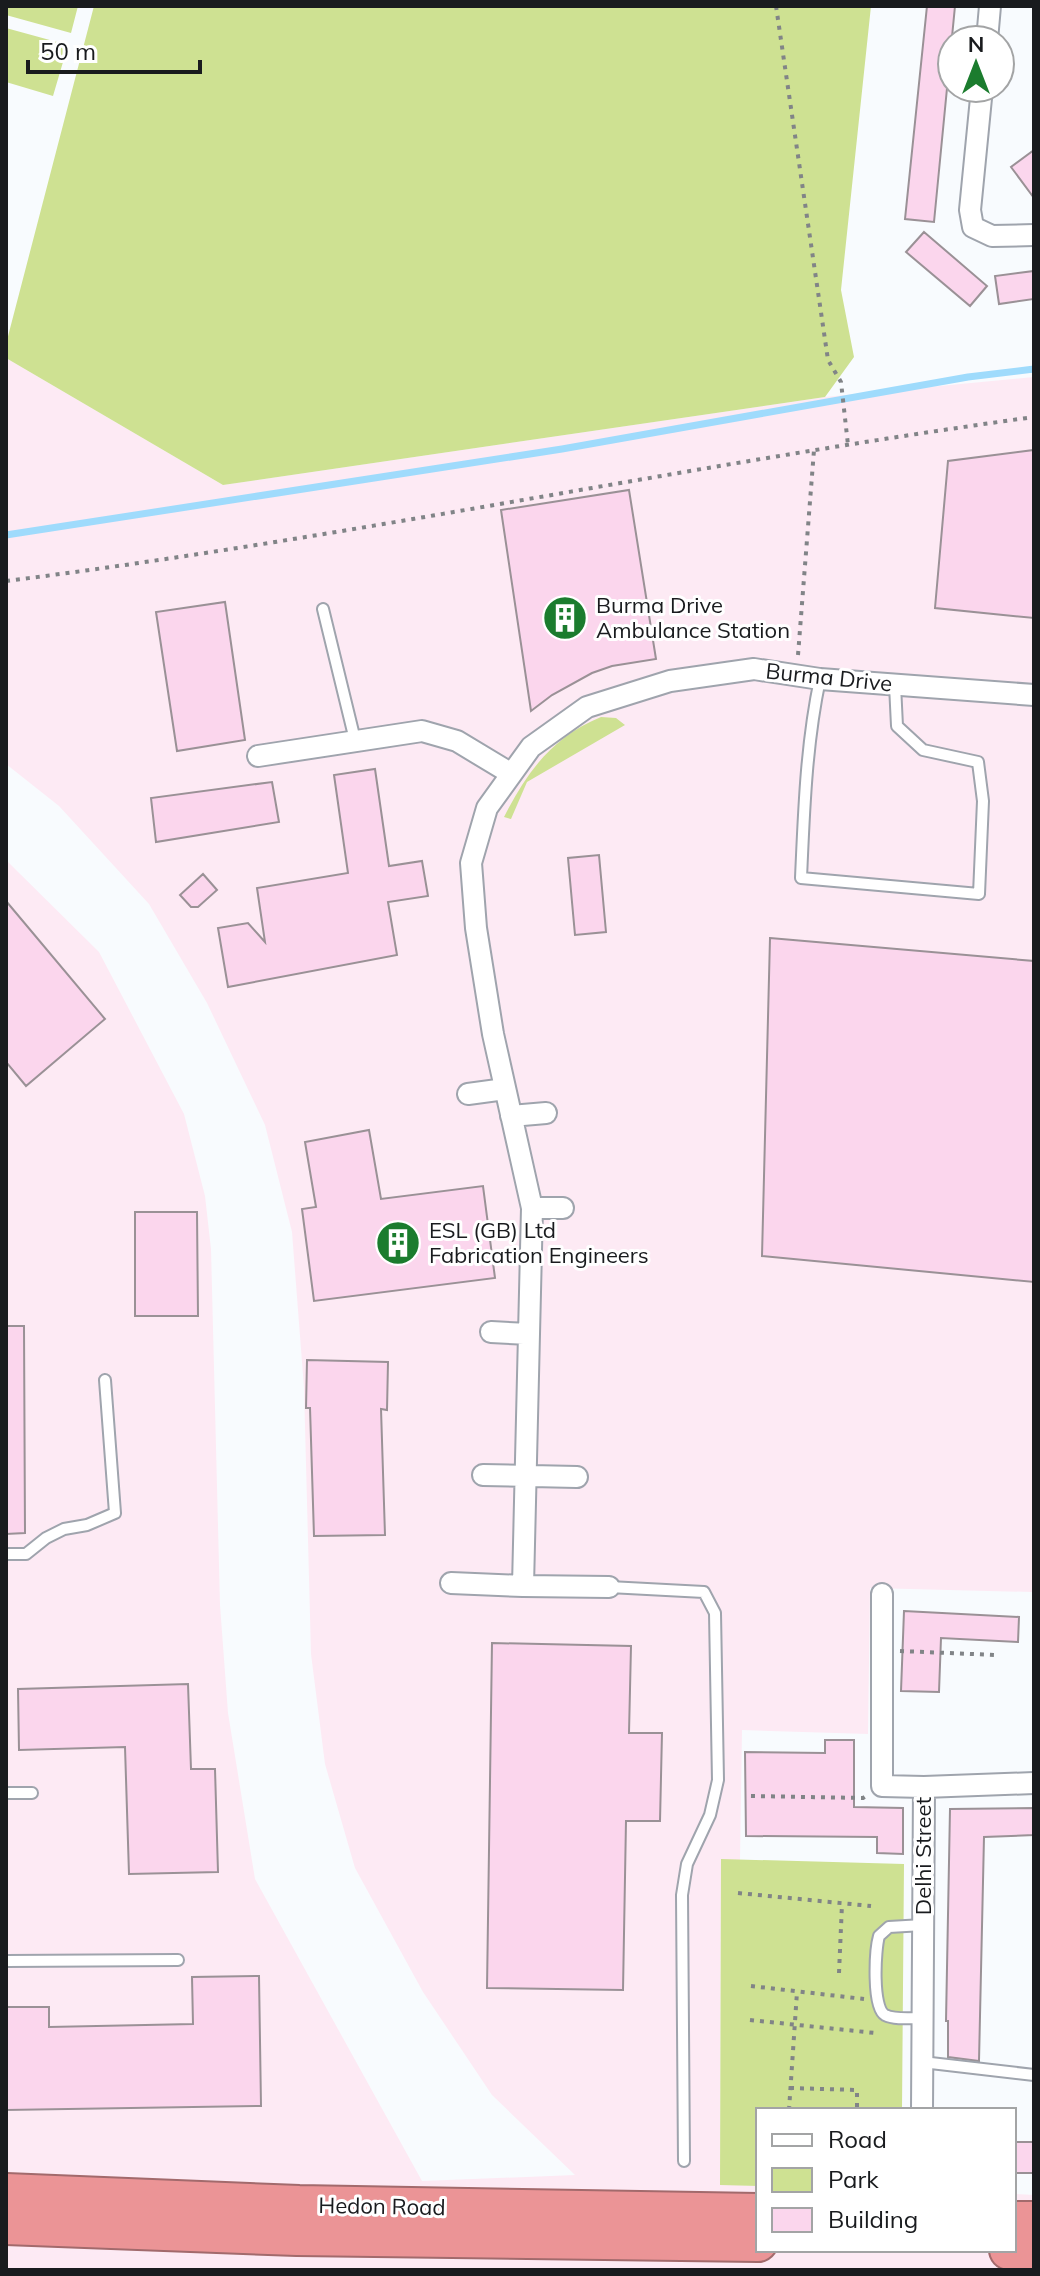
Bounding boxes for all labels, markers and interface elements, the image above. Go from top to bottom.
scale bar [28,24,200,74]
north arrow [936,24,1016,104]
text: N [968,30,984,58]
text: 50 m [40,36,96,66]
place label: Burma Drive Ambulance Station [596,591,790,644]
building icon: Burma Drive Ambulance Station [541,594,589,642]
street label: Burma Drive [764,656,894,698]
place label: ESL (GB) Ltd Fabrication Engineers [429,1216,649,1269]
building icon: ESL (GB) Ltd Fabrication Engineers [374,1219,422,1267]
street label: Delhi Street [909,1797,937,1915]
legend [756,2108,1016,2252]
text: Road [828,2124,887,2154]
text: Park [828,2164,879,2194]
street label: Hedon Road [318,2191,446,2221]
text: Building [828,2204,918,2234]

